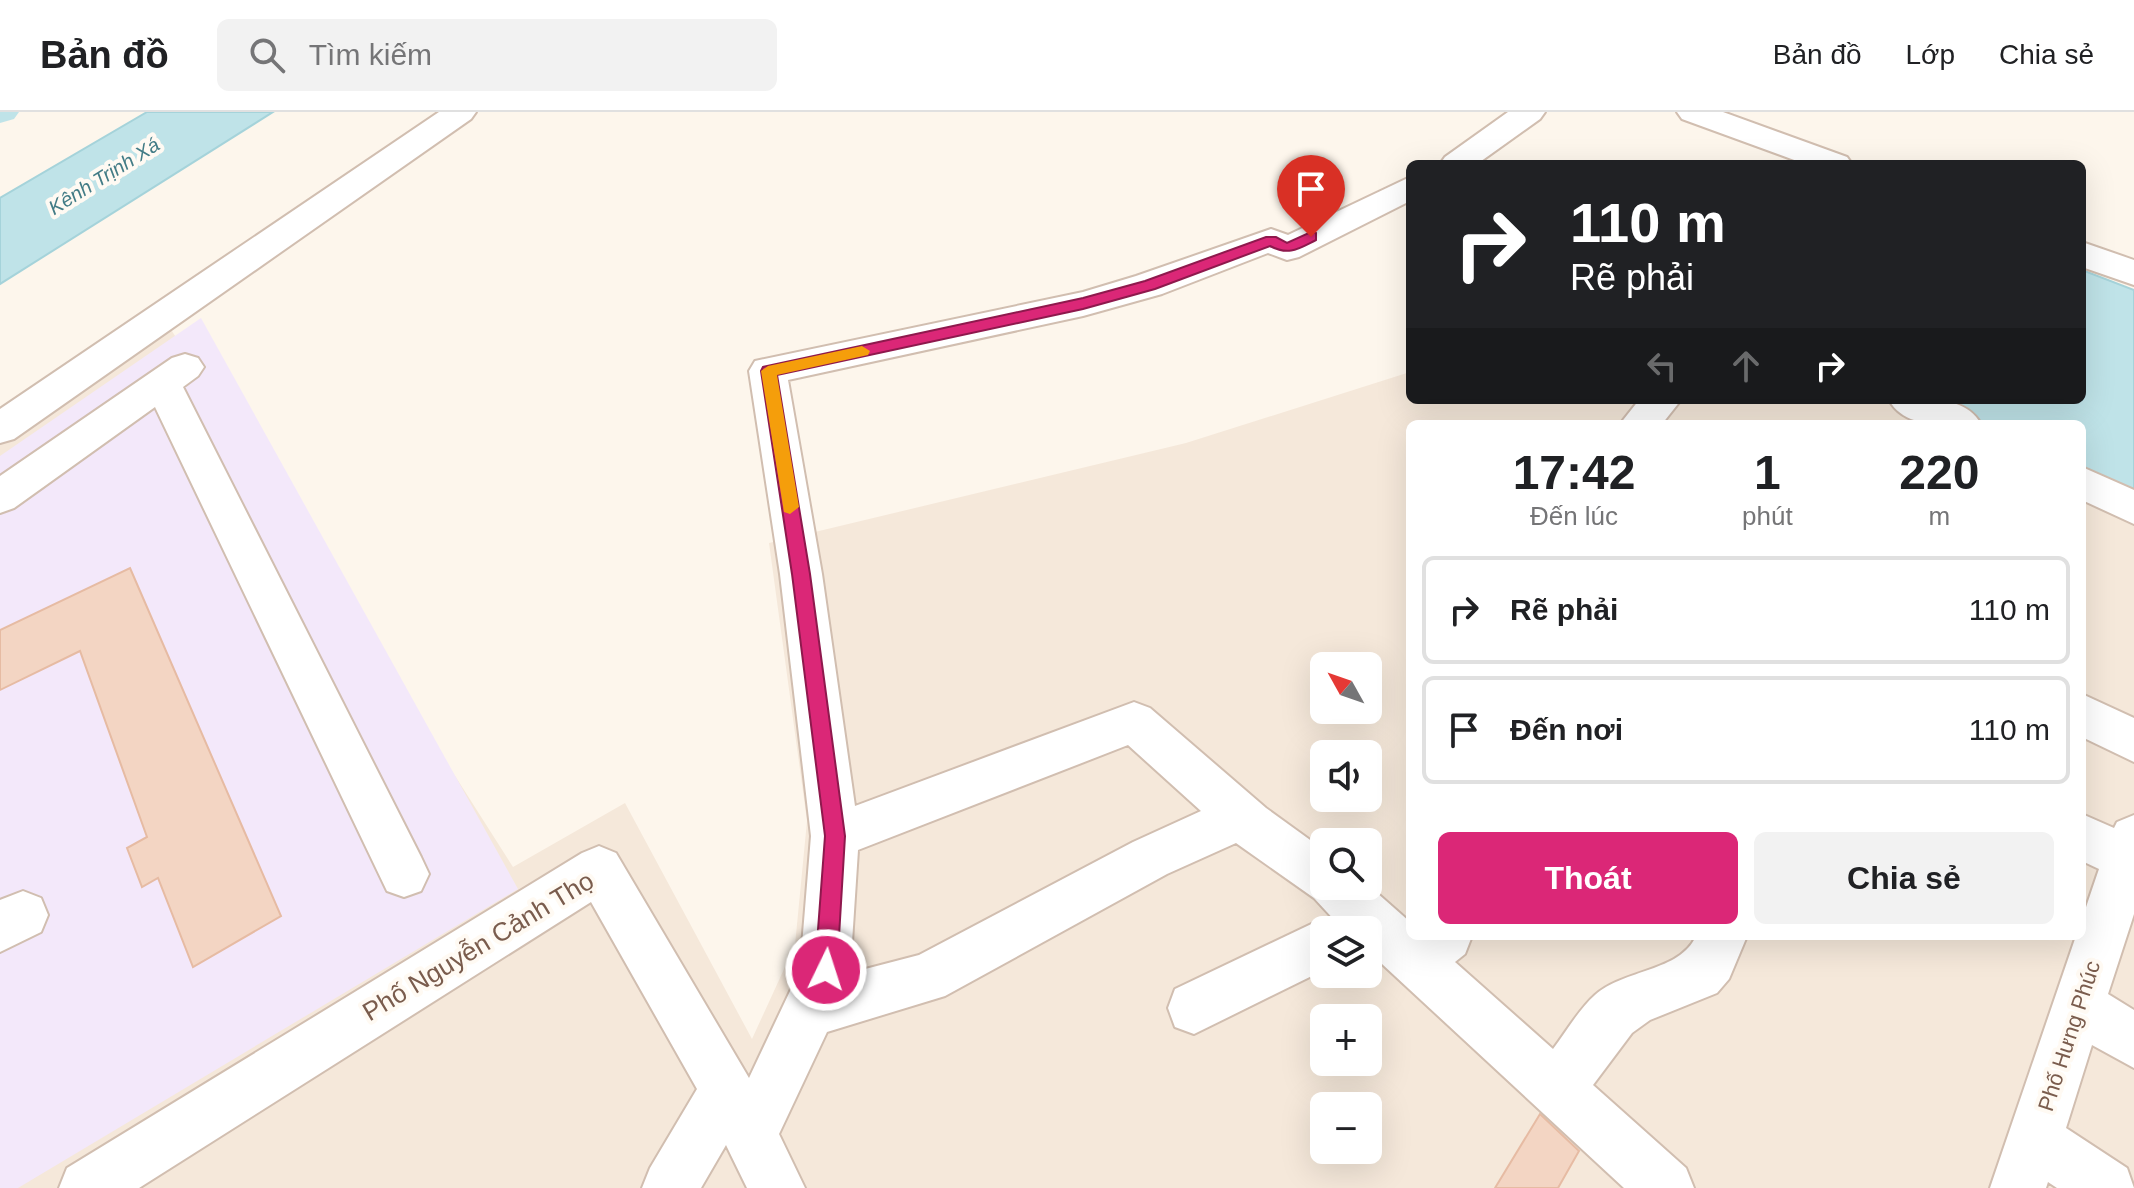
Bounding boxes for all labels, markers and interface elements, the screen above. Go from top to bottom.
search box [217,19,777,91]
icon: search [245,33,289,77]
text: Bản đồ [40,34,169,76]
text: Tìm kiếm [309,38,432,71]
text: Bản đồ [1773,39,1862,70]
text: Lớp [1906,39,1955,70]
text: Chia sẻ [1999,39,2094,70]
water label: Kênh Trịnh Xá [45,133,163,219]
pin [1277,155,1345,237]
icon: arrive [1289,167,1333,211]
text: 110 m [1570,191,1726,254]
icon: right [1438,192,1542,296]
text: Rẽ phải [1570,257,1694,298]
icon: left [1640,344,1684,388]
icon: ahead [1724,344,1768,388]
icon: right [1808,344,1852,388]
text: 17:42 [1513,446,1635,499]
text: 1 [1754,446,1781,499]
text: 220 [1899,446,1979,499]
text: Đến lúc [1530,501,1618,531]
text: phút [1742,501,1793,531]
text: m [1928,501,1950,531]
icon: right [1442,588,1486,632]
text: Rẽ phải [1510,593,1618,626]
text: 110 m [1969,593,2050,626]
north arrow [1310,652,1382,724]
map controls [1310,652,1382,1164]
icon: arrive [1442,708,1486,752]
text: Đến nơi [1510,713,1623,746]
text: 110 m [1969,713,2050,746]
button: sound [1310,740,1382,812]
button: search [1310,828,1382,900]
button: Thoát [1438,832,1738,924]
button: Chia sẻ [1754,832,2054,924]
street label: Phố Nguyễn Cảnh Thọ [357,865,599,1027]
button: layers [1310,916,1382,988]
position arrow [784,928,868,1012]
street label: Phố Hưng Phúc [2033,958,2105,1114]
button: + [1310,1004,1382,1076]
button: − [1310,1092,1382,1164]

